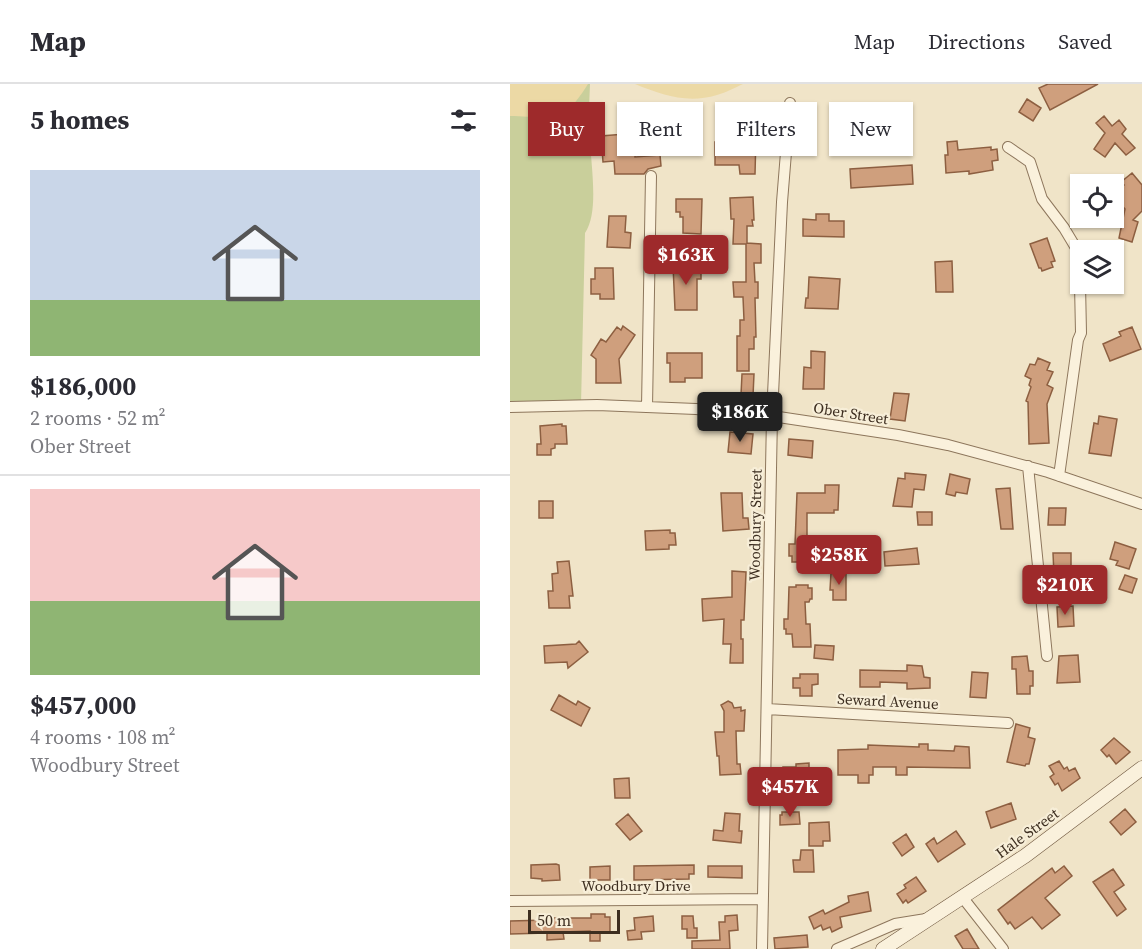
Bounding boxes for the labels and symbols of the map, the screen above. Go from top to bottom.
pin: $163K [644,235,728,286]
pin: $186K [698,392,782,443]
street label: Ober Street [812,397,890,429]
street label: Woodbury Street [744,469,766,581]
pin: $258K [797,535,881,586]
pin: $210K [1023,565,1107,616]
street label: Seward Avenue [837,688,940,714]
pin: $457K [748,767,832,818]
street label: Hale Street [991,803,1063,863]
street label: Woodbury Drive [581,875,691,896]
scale bar [528,907,620,934]

